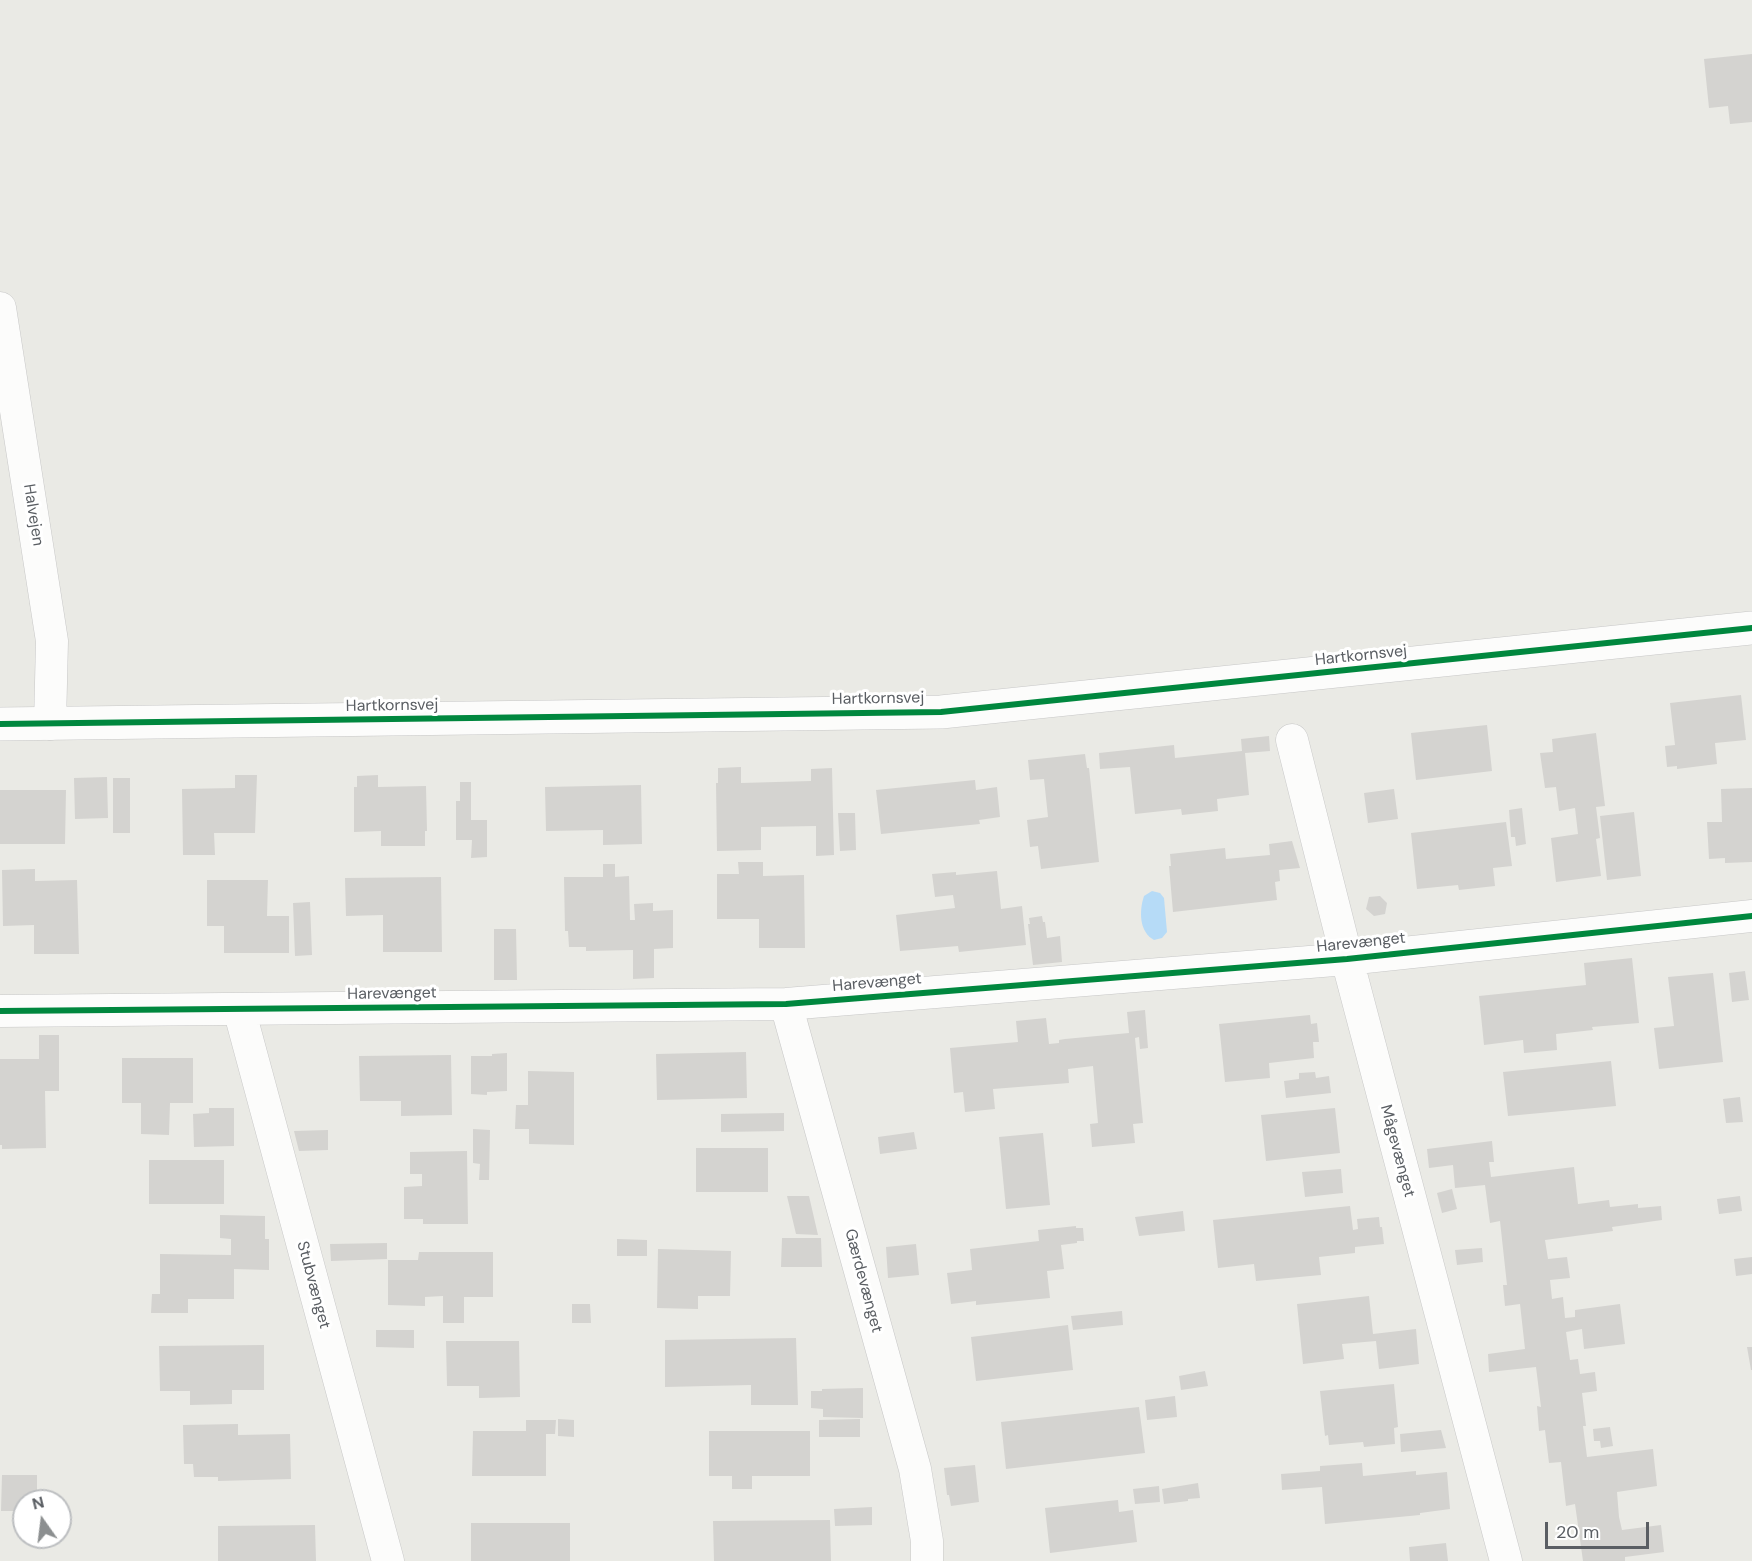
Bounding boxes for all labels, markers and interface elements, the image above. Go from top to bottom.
street label: Halvejen [19,483,47,547]
street label: Hartkornsvej [1314,642,1408,670]
street label: Hartkornsvej [832,689,924,709]
street label: Hartkornsvej [346,696,438,716]
street label: Harevænget [1315,929,1407,957]
street label: Harevænget [832,970,922,996]
street label: Harevænget [347,984,437,1004]
street label: Mågevænget [1375,1103,1419,1199]
street label: Gærdevænget [840,1227,886,1335]
street label: Stubvænget [292,1239,334,1331]
north arrow [12,1489,72,1549]
text: N [30,1491,46,1515]
scale bar [1548,1510,1652,1548]
text: 20 m [1556,1520,1599,1544]

